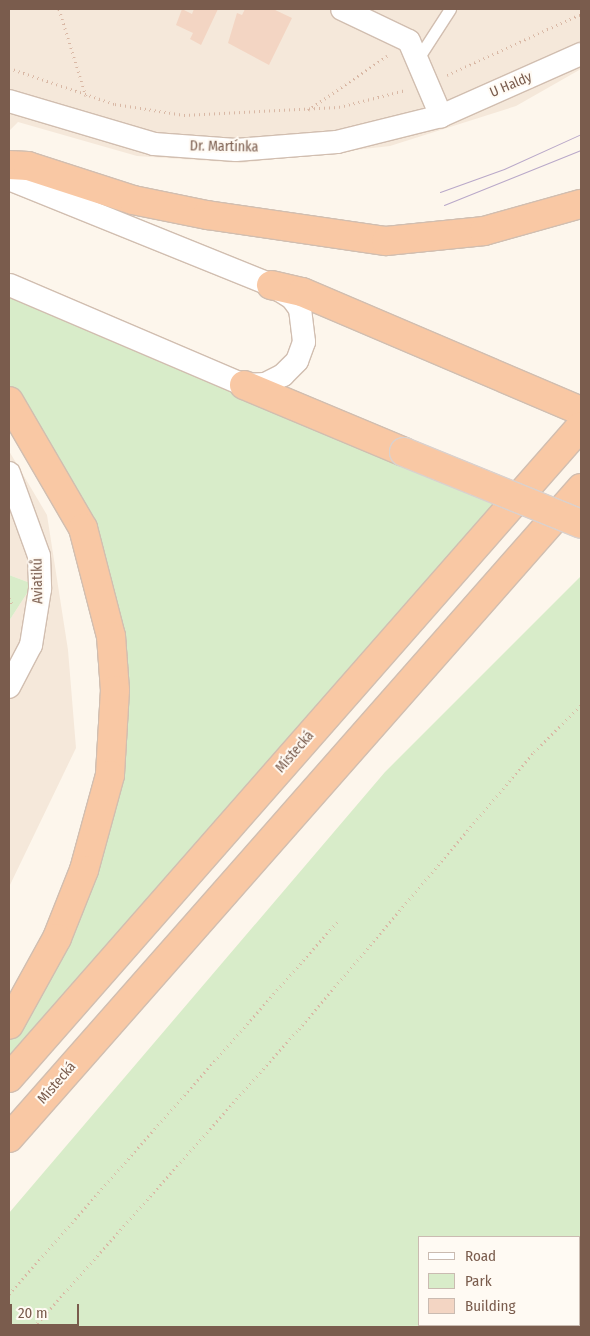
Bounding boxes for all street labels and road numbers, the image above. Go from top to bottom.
street label: U Haldy [487,69,535,101]
street label: Dr. Martínka [190,138,258,156]
street label: Aviatiků [29,558,47,604]
street label: Místecká [272,728,318,776]
street label: Místecká [34,1059,80,1107]

